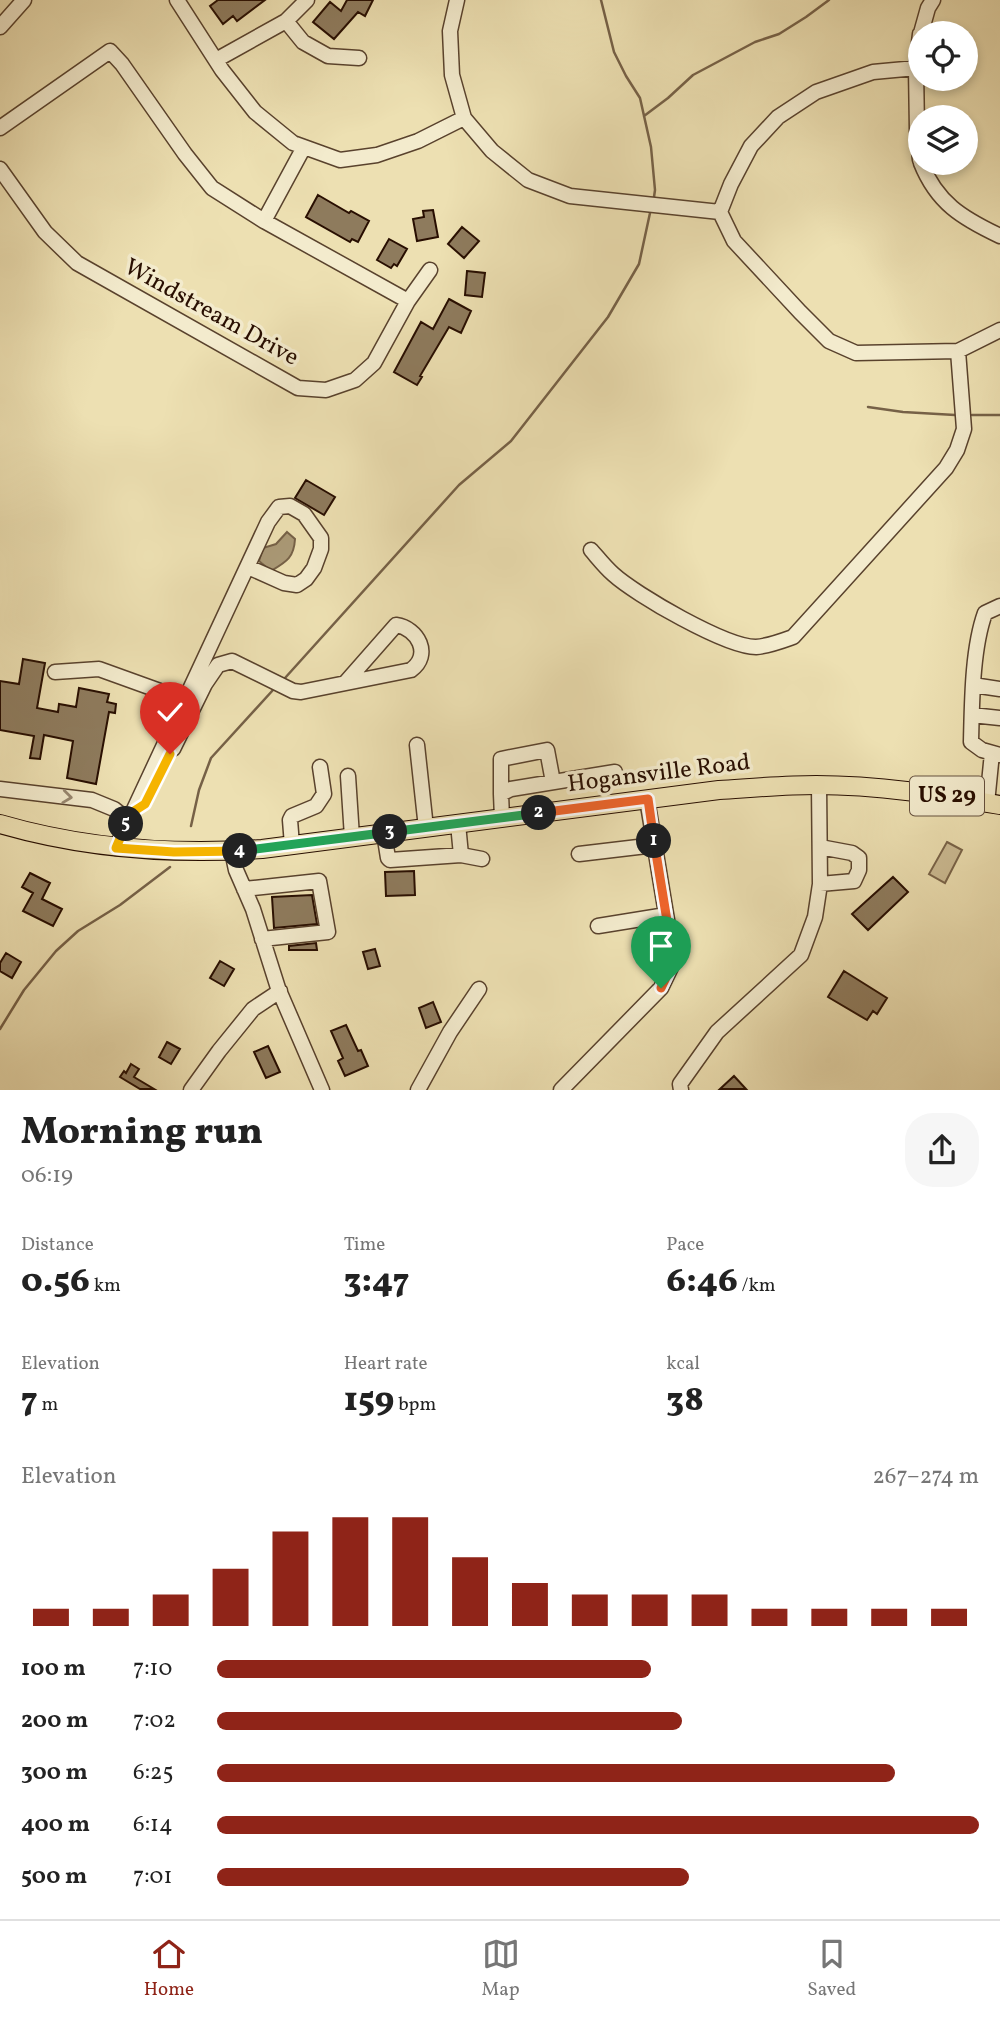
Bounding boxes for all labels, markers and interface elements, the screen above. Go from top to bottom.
map controls [908,21,978,175]
button: locate [908,21,978,91]
button: layers [908,105,978,175]
street label: Windstream Drive [117,251,305,375]
pin [140,682,200,754]
icon: check [151,693,189,731]
street label: Hogansville Road [566,746,752,802]
road number: US 29 [910,776,984,816]
one-way arrow [62,789,73,804]
pin: 2 [522,796,556,830]
text: 2 [534,799,543,825]
pin: 5 [108,806,144,842]
text: 5 [121,810,130,836]
pin: 3 [372,814,408,850]
text: 3 [385,818,394,844]
pin: 1 [636,824,672,858]
text: 1 [650,827,657,853]
pin: 4 [222,834,258,868]
text: 4 [234,837,245,863]
pin [631,916,691,988]
icon: arrive [642,927,680,965]
text: Morning run [21,1107,263,1160]
button: share [905,1113,979,1187]
text: 06:19 [21,1160,73,1192]
text: Distance [21,1232,94,1258]
text: Time [344,1232,385,1258]
text: Pace [666,1232,704,1258]
text: 0.56 [21,1258,90,1306]
text: 3:47 [344,1258,409,1306]
text: 6:46 [666,1258,738,1306]
text: km [90,1273,121,1299]
text: /km [738,1273,776,1299]
text: Elevation [21,1351,100,1377]
text: Heart rate [344,1351,428,1377]
text: kcal [666,1351,700,1377]
text: 7 [21,1377,38,1425]
text: 159 [344,1377,394,1425]
text: 38 [666,1377,704,1425]
text: m [38,1392,58,1418]
text: bpm [394,1392,436,1418]
text: Elevation [21,1461,117,1493]
text: 267–274 m [872,1461,979,1493]
text: 100 m [21,1653,86,1685]
text: 7:10 [133,1653,172,1685]
text: 200 m [21,1705,88,1737]
text: 7:02 [133,1705,176,1737]
text: 300 m [21,1757,88,1789]
text: 6:25 [133,1757,173,1789]
text: 400 m [21,1809,90,1841]
text: 6:14 [133,1809,173,1841]
text: 500 m [21,1861,87,1893]
text: 7:01 [133,1861,172,1893]
tab: Home [144,1935,194,2003]
tab: Map [482,1935,520,2003]
tab: Saved [807,1935,856,2003]

